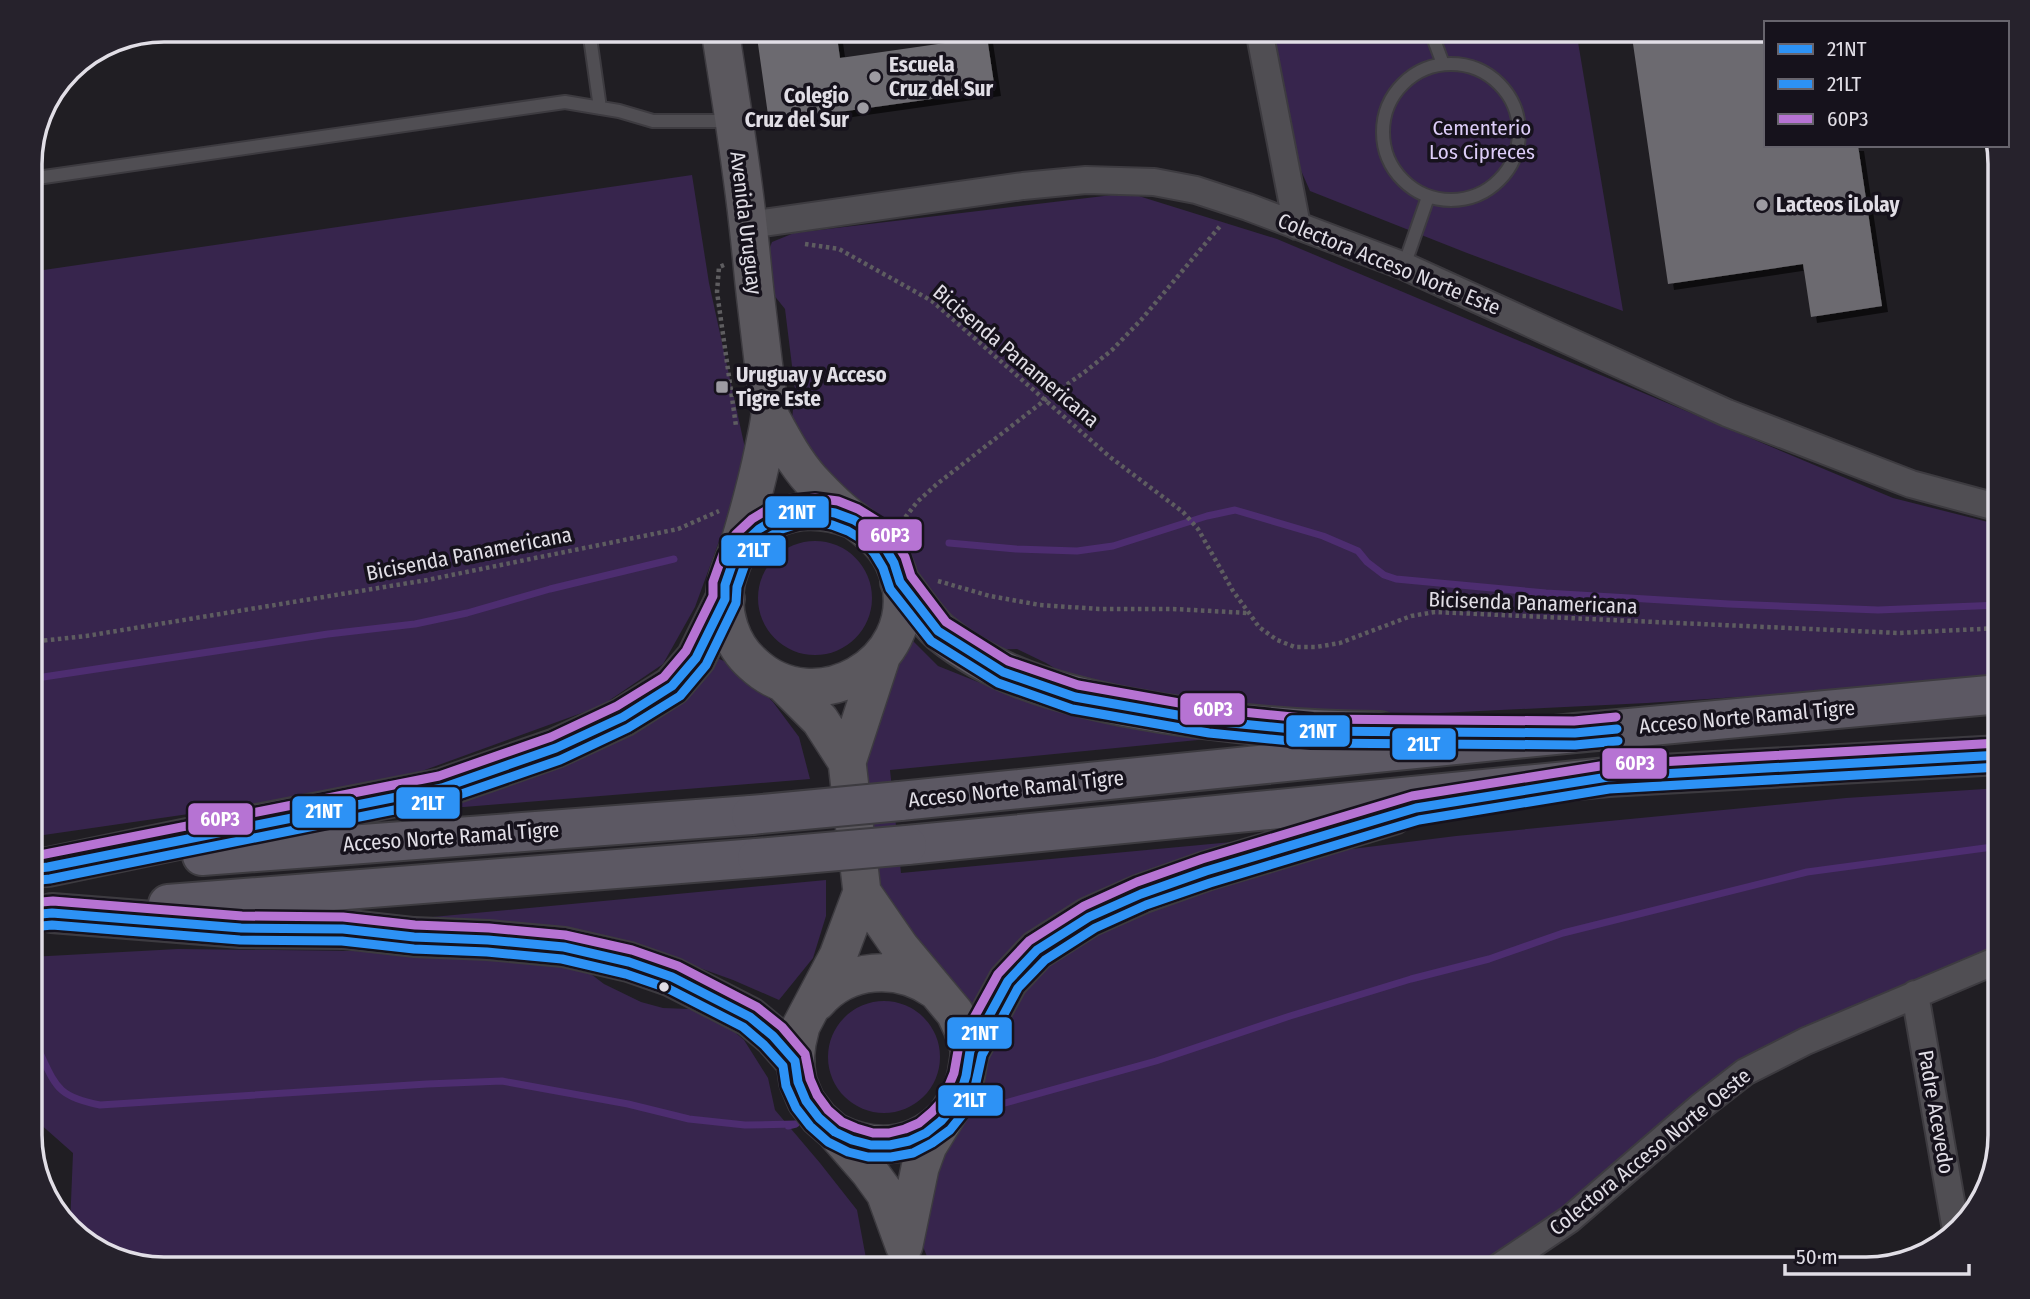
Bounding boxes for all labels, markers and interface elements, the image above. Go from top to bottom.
legend [1764,21,2009,147]
text: 21NT [1827,36,1867,62]
place label: Escuela Cruz del Sur [889,52,993,102]
marker: Escuela Cruz del Sur [867,69,883,85]
text: 21LT [1827,71,1862,97]
place label: Colegio Cruz del Sur [745,83,849,133]
marker: Colegio Cruz del Sur [855,100,871,116]
text: 60P3 [1827,106,1868,132]
park label: Cementerio Los Cipreces [1429,115,1535,165]
street label: Avenida Uruguay [724,150,768,297]
place label: Lacteos iLolay [1776,192,1900,218]
marker: Lacteos iLolay [1754,197,1770,213]
street label: Colectora Acceso Norte Este [1274,207,1504,321]
street label: Bicisenda Panamericana [928,279,1104,433]
place label: Uruguay y Acceso Tigre Este [736,362,887,412]
marker: Uruguay y Acceso Tigre Este [714,379,730,395]
line badge: 21NT [764,495,830,529]
text: 21NT [777,501,816,524]
line badge: 60P3 [857,518,923,552]
street label: Bicisenda Panamericana [364,521,574,587]
text: 60P3 [870,524,910,547]
line badge: 21LT [720,534,787,567]
text: 21LT [737,539,771,562]
street label: Bicisenda Panamericana [1428,586,1638,620]
line badge: 60P3 [1179,692,1246,726]
street label: Acceso Norte Ramal Tigre [1638,695,1856,739]
text: 60P3 [1193,698,1233,721]
line badge: 21NT [1285,714,1351,748]
text: 21NT [1298,720,1337,743]
line badge: 21LT [1391,727,1457,761]
text: 21LT [1407,733,1441,756]
line badge: 60P3 [1601,747,1668,780]
text: 60P3 [1615,752,1655,775]
street label: Acceso Norte Ramal Tigre [907,765,1125,813]
line badge: 21LT [395,786,461,820]
text: 21LT [411,792,445,815]
line badge: 21NT [291,795,357,829]
text: 21NT [304,800,343,823]
line badge: 60P3 [187,802,254,836]
text: 60P3 [200,808,240,831]
street label: Acceso Norte Ramal Tigre [342,816,560,858]
unlabelled marker [657,980,671,994]
line badge: 21NT [946,1016,1013,1050]
text: 21NT [960,1022,999,1045]
street label: Padre Acevedo [1912,1048,1960,1176]
street label: Colectora Acceso Norte Oeste [1544,1063,1756,1241]
line badge: 21LT [937,1084,1004,1117]
text: 21LT [953,1089,987,1112]
scale bar [1785,1232,1969,1276]
text: 50 m [1796,1244,1838,1270]

